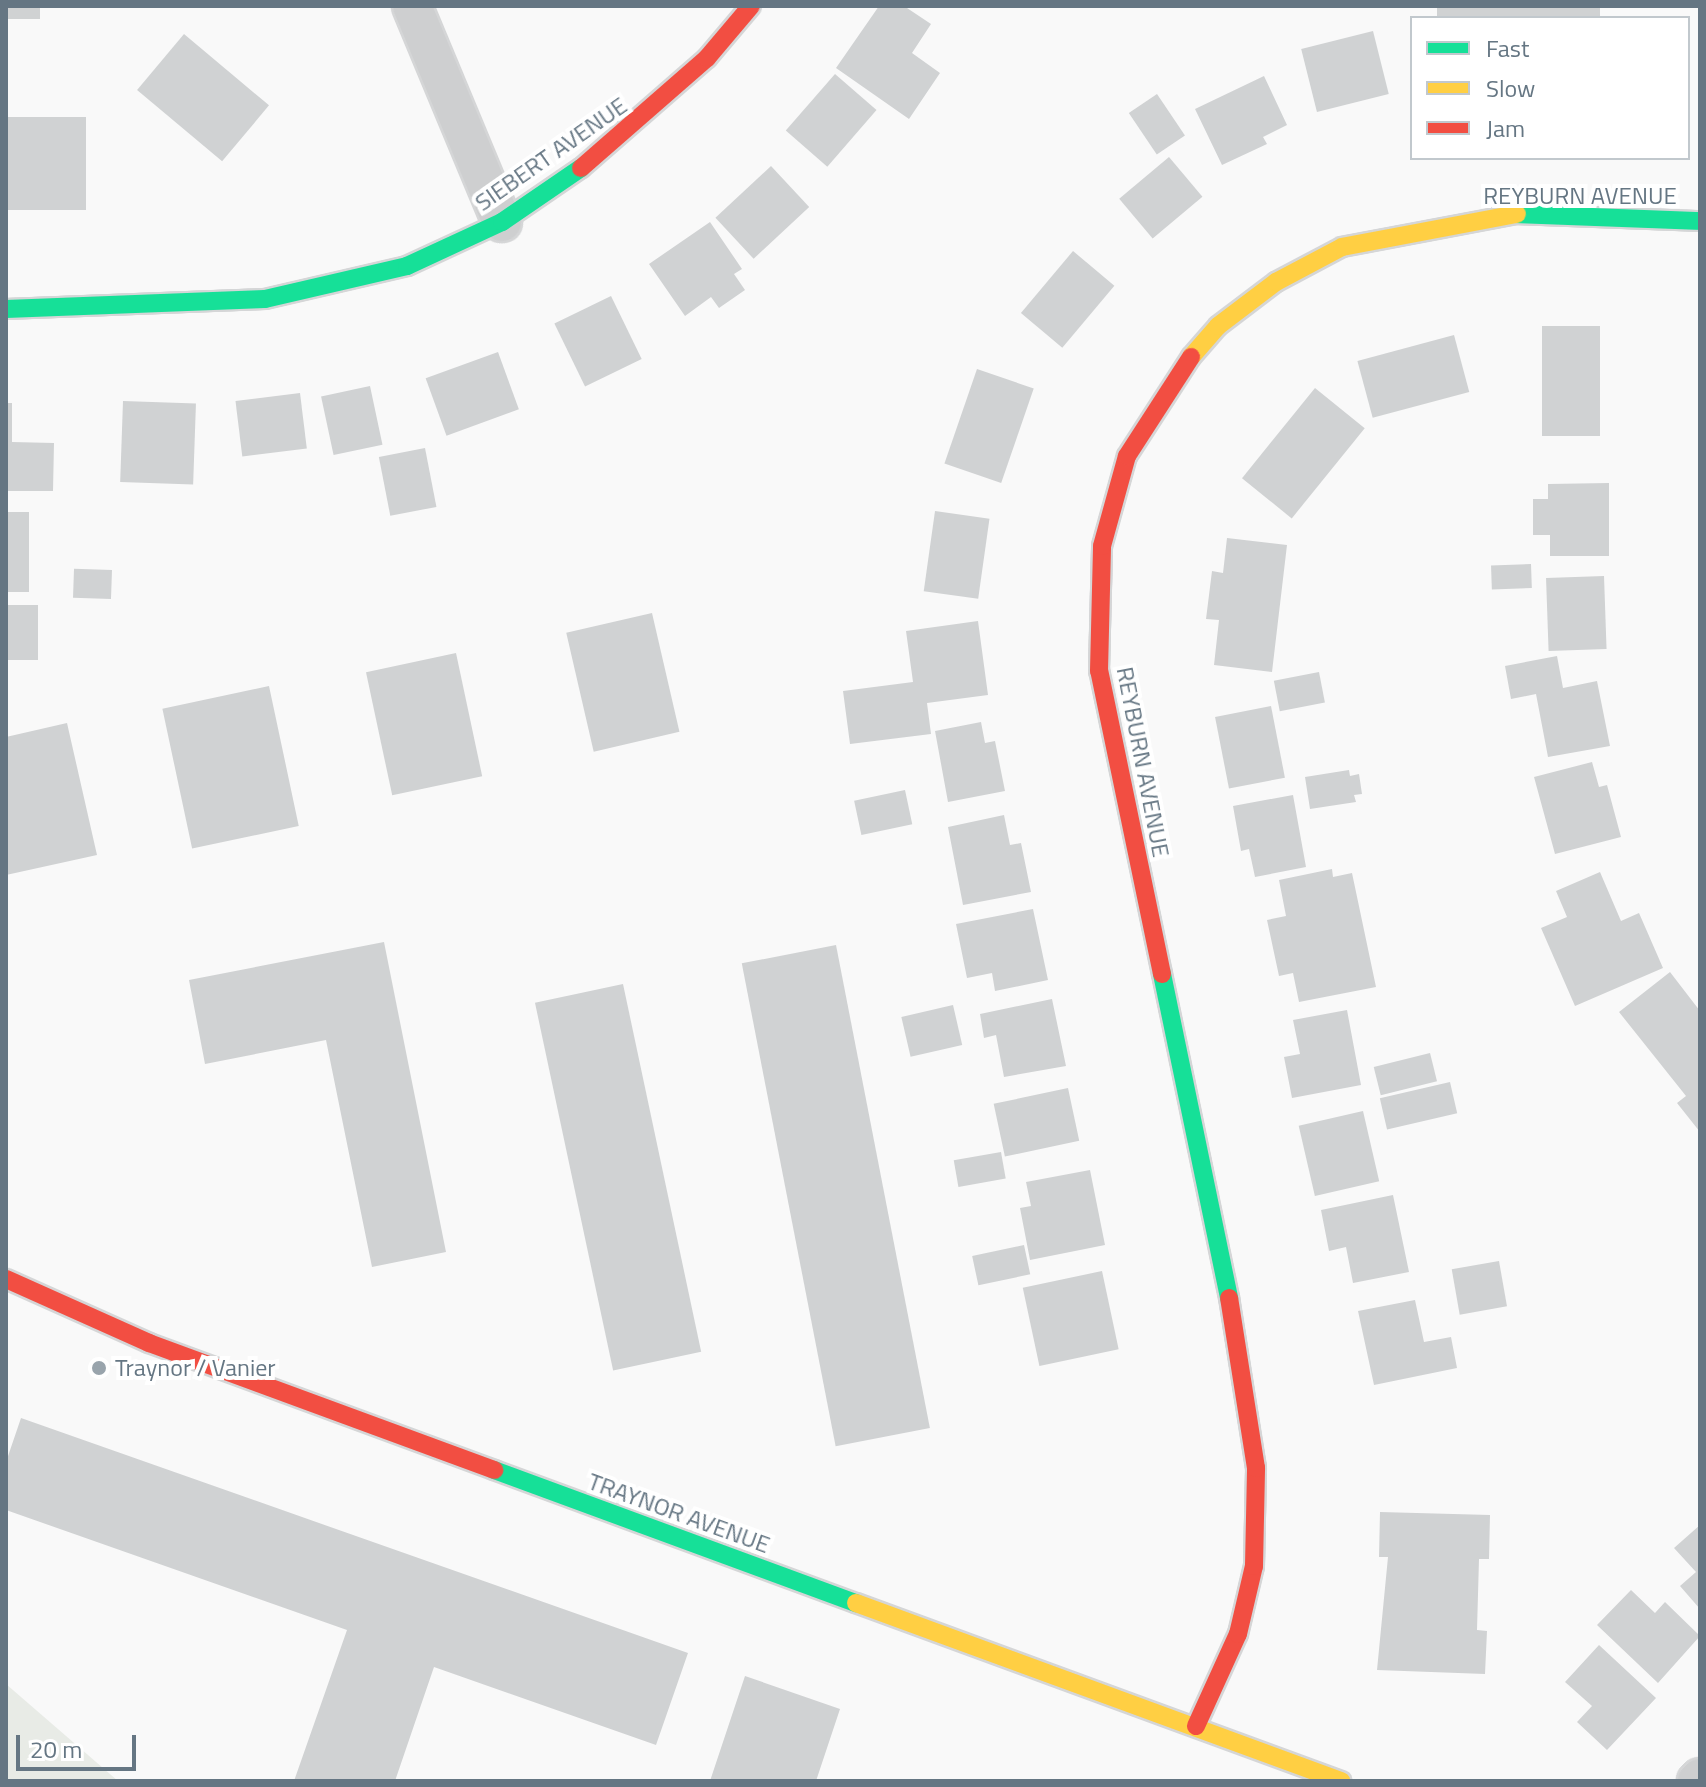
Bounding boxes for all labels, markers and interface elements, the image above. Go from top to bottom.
legend [1410,16,1690,160]
text: Fast [1486,30,1529,66]
text: Slow [1486,70,1535,106]
street label: SIEBERT AVENUE [470,91,632,217]
text: Jam [1486,110,1525,146]
street label: REYBURN AVENUE [1483,182,1677,210]
street label: REYBURN AVENUE [1110,664,1176,860]
place label: Traynor / Vanier [115,1354,276,1382]
marker: Traynor / Vanier [90,1359,108,1377]
street label: TRAYNOR AVENUE [584,1467,774,1559]
scale bar [20,1719,140,1769]
text: 20 m [30,1731,82,1767]

